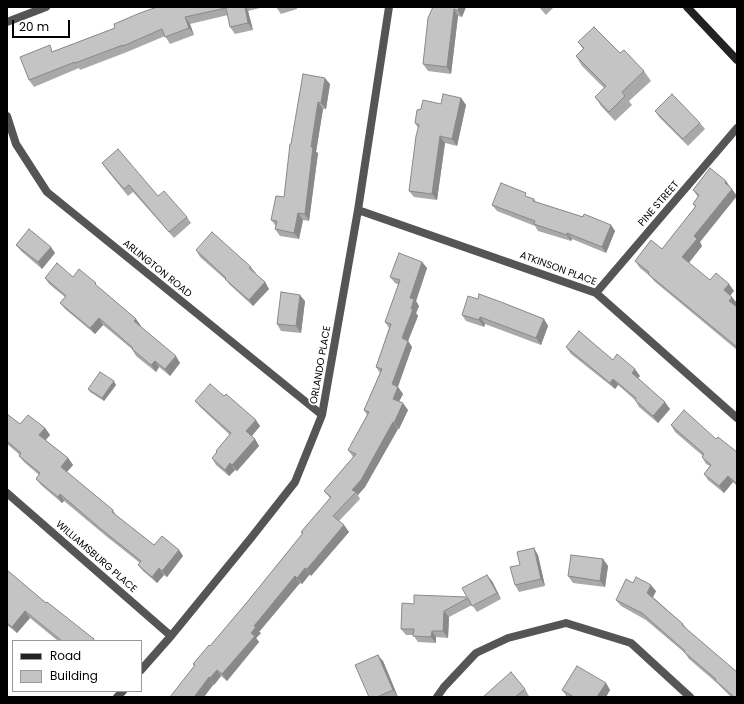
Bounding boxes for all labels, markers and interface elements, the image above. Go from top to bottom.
scale bar [14,12,72,38]
text: 20 m [19,18,49,35]
street label: PINE STREET [636,179,682,229]
street label: ARLINGTON ROAD [120,238,194,300]
street label: ATKINSON PLACE [518,250,598,288]
street label: ORLANDO PLACE [308,325,334,405]
street label: WILLIAMSBURG PLACE [53,518,139,596]
legend [12,640,142,692]
text: Road [50,647,81,664]
text: Building [50,667,98,684]

